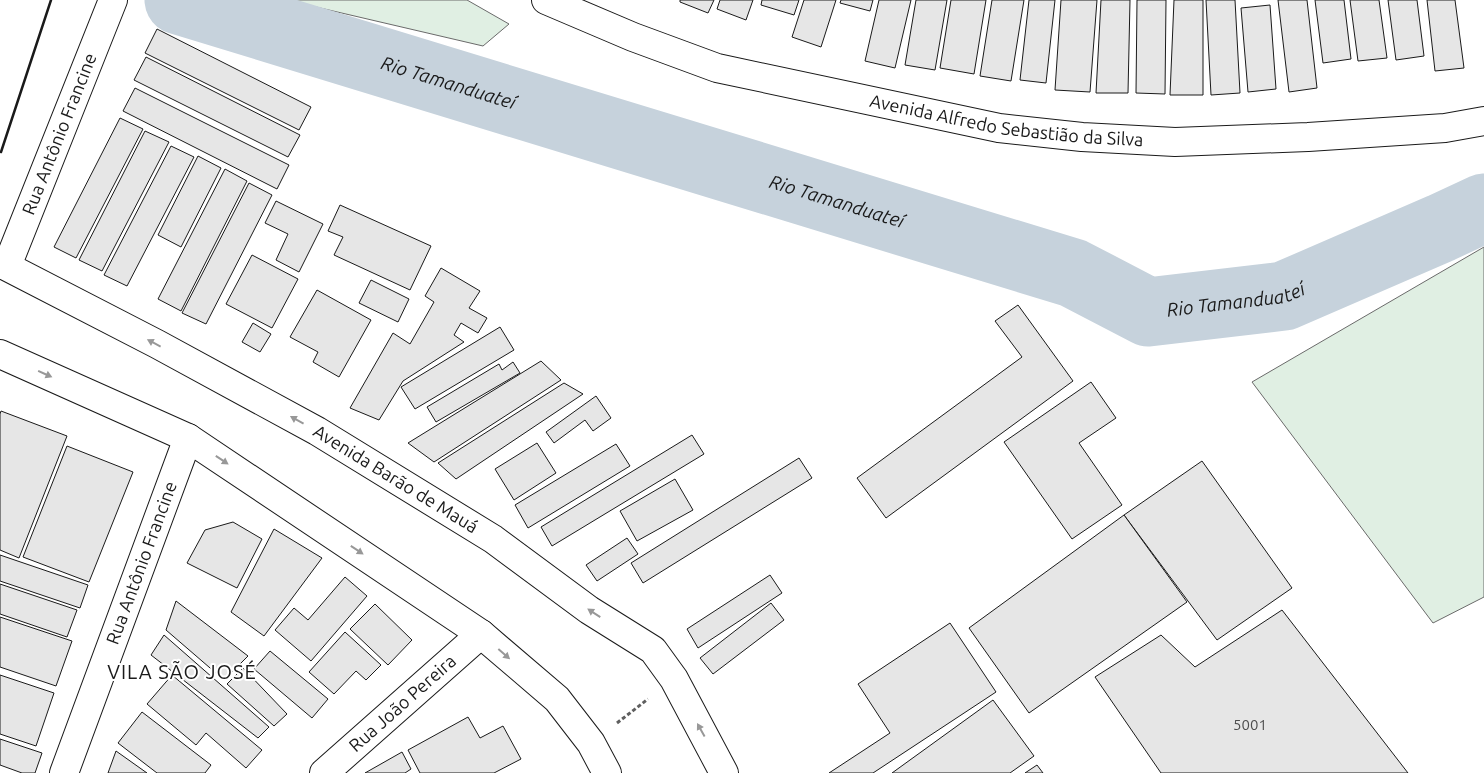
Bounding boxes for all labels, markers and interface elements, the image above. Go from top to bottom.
street label: Rua Antônio Francine [17,50,100,217]
water label: Rio Tamanduateí [379,51,521,114]
street label: Avenida Alfredo Sebastião da Silva [868,90,1144,149]
water label: Rio Tamanduateí [767,170,909,233]
water label: Rio Tamanduateí [1165,276,1310,321]
one-way arrow [148,338,161,347]
one-way arrow [38,370,52,378]
one-way arrow [290,416,304,425]
street label: Avenida Barão de Mauá [310,420,482,536]
one-way arrow [215,455,228,465]
street label: Rua Antônio Francine [102,478,180,647]
one-way arrow [350,545,364,555]
one-way arrow [588,609,601,618]
one-way arrow [497,648,510,659]
street label: Rua João Pereira [345,650,459,755]
district label: VILA SÃO JOSÉ [107,660,257,683]
house number: 5001 [1233,716,1267,733]
one-way arrow [697,723,705,737]

